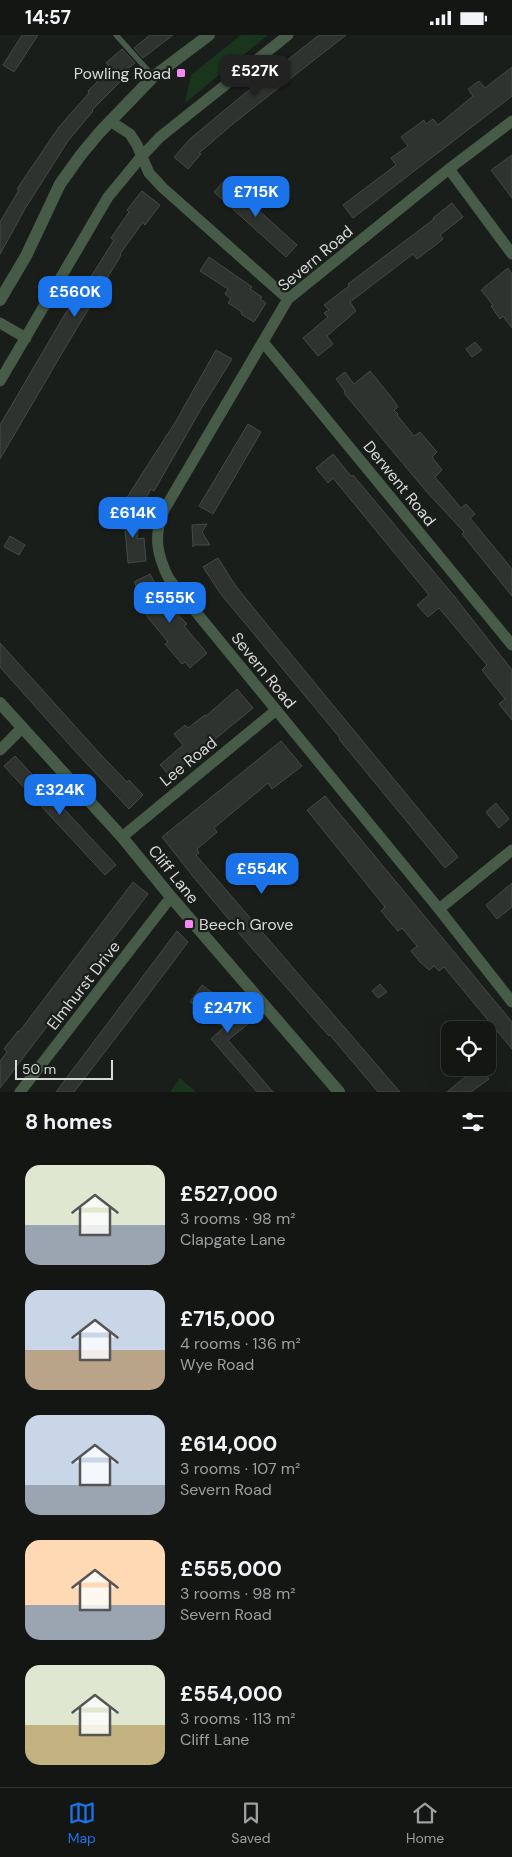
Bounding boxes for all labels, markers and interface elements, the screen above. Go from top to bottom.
text: 14:57 [25,5,71,30]
pin: £527K [220,55,290,97]
text: £527K [231,60,279,81]
place label: Powling Road [74,63,171,84]
marker: Powling Road [175,67,187,79]
pin: £715K [221,175,291,218]
text: £715K [233,181,279,202]
street label: Severn Road [273,221,357,296]
pin: £560K [40,275,110,318]
text: £560K [49,281,101,302]
street label: Derwent Road [359,436,440,530]
pin: £614K [98,497,168,539]
text: £614K [110,502,156,523]
pin: £555K [135,581,205,624]
text: £555K [145,587,195,608]
street label: Severn Road [227,628,301,713]
street label: Lee Road [155,732,221,791]
pin: £324K [25,773,95,816]
text: £324K [35,779,85,800]
street label: Cliff Lane [144,841,204,908]
pin: £554K [227,853,297,895]
text: £554K [237,858,287,879]
place label: Beech Grove [199,914,293,935]
marker: Beech Grove [183,918,195,930]
street label: Elmhurst Drive [42,937,125,1034]
pin: £247K [193,991,263,1034]
text: £247K [204,997,252,1018]
map controls [441,1021,496,1076]
button: locate [441,1021,496,1076]
scale bar [15,1057,112,1080]
text: 50 m [22,1060,56,1078]
text: 8 homes [25,1108,113,1136]
icon: filters [459,1108,487,1136]
text: £527,000 [180,1180,278,1208]
icon: home [65,1185,125,1245]
text: 3 rooms · 98 m² [180,1208,296,1229]
text: Clapgate Lane [180,1229,286,1250]
text: £715,000 [180,1305,275,1333]
icon: home [65,1310,125,1370]
text: 4 rooms · 136 m² [180,1333,301,1354]
text: Wye Road [180,1354,254,1375]
text: £614,000 [180,1430,277,1458]
icon: home [65,1435,125,1495]
text: 3 rooms · 107 m² [180,1458,300,1479]
text: Severn Road [180,1479,272,1500]
text: £555,000 [180,1555,282,1583]
icon: home [65,1560,125,1620]
text: 3 rooms · 98 m² [180,1583,296,1604]
text: Severn Road [180,1604,272,1625]
text: £554,000 [180,1680,282,1708]
icon: home [65,1685,125,1745]
text: 3 rooms · 113 m² [180,1708,296,1729]
text: Cliff Lane [180,1729,249,1750]
tab: Map [68,1799,96,1847]
tab: Saved [231,1799,271,1847]
tab: Home [406,1799,444,1847]

